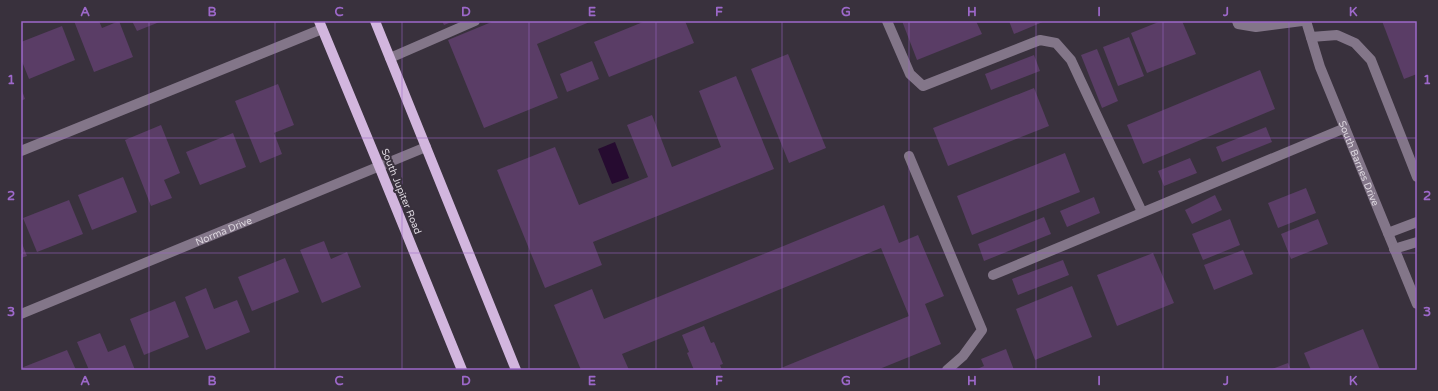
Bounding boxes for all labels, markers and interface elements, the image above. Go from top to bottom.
text: A [80,4,90,20]
text: B [207,4,217,20]
text: C [334,4,344,20]
text: D [461,4,471,20]
text: E [588,4,596,20]
text: F [715,4,723,20]
text: G [841,4,851,20]
text: H [967,4,977,20]
text: I [1097,4,1101,20]
text: J [1222,4,1229,20]
text: K [1349,4,1358,20]
text: 1 [7,72,15,88]
text: 1 [1423,72,1431,88]
street label: South Barnes Drive [1336,119,1381,208]
street label: South Jupiter Road [378,147,424,236]
text: 2 [7,188,15,204]
text: 2 [1423,188,1431,204]
street label: Norma Drive [194,214,254,248]
text: 3 [7,304,15,320]
text: 3 [1423,304,1431,320]
text: A [80,373,90,389]
text: B [207,373,217,389]
text: C [334,373,344,389]
text: D [461,373,471,389]
text: E [588,373,596,389]
text: F [715,373,723,389]
text: G [841,373,851,389]
text: H [967,373,977,389]
text: I [1097,373,1101,389]
text: J [1222,373,1229,389]
text: K [1349,373,1358,389]

